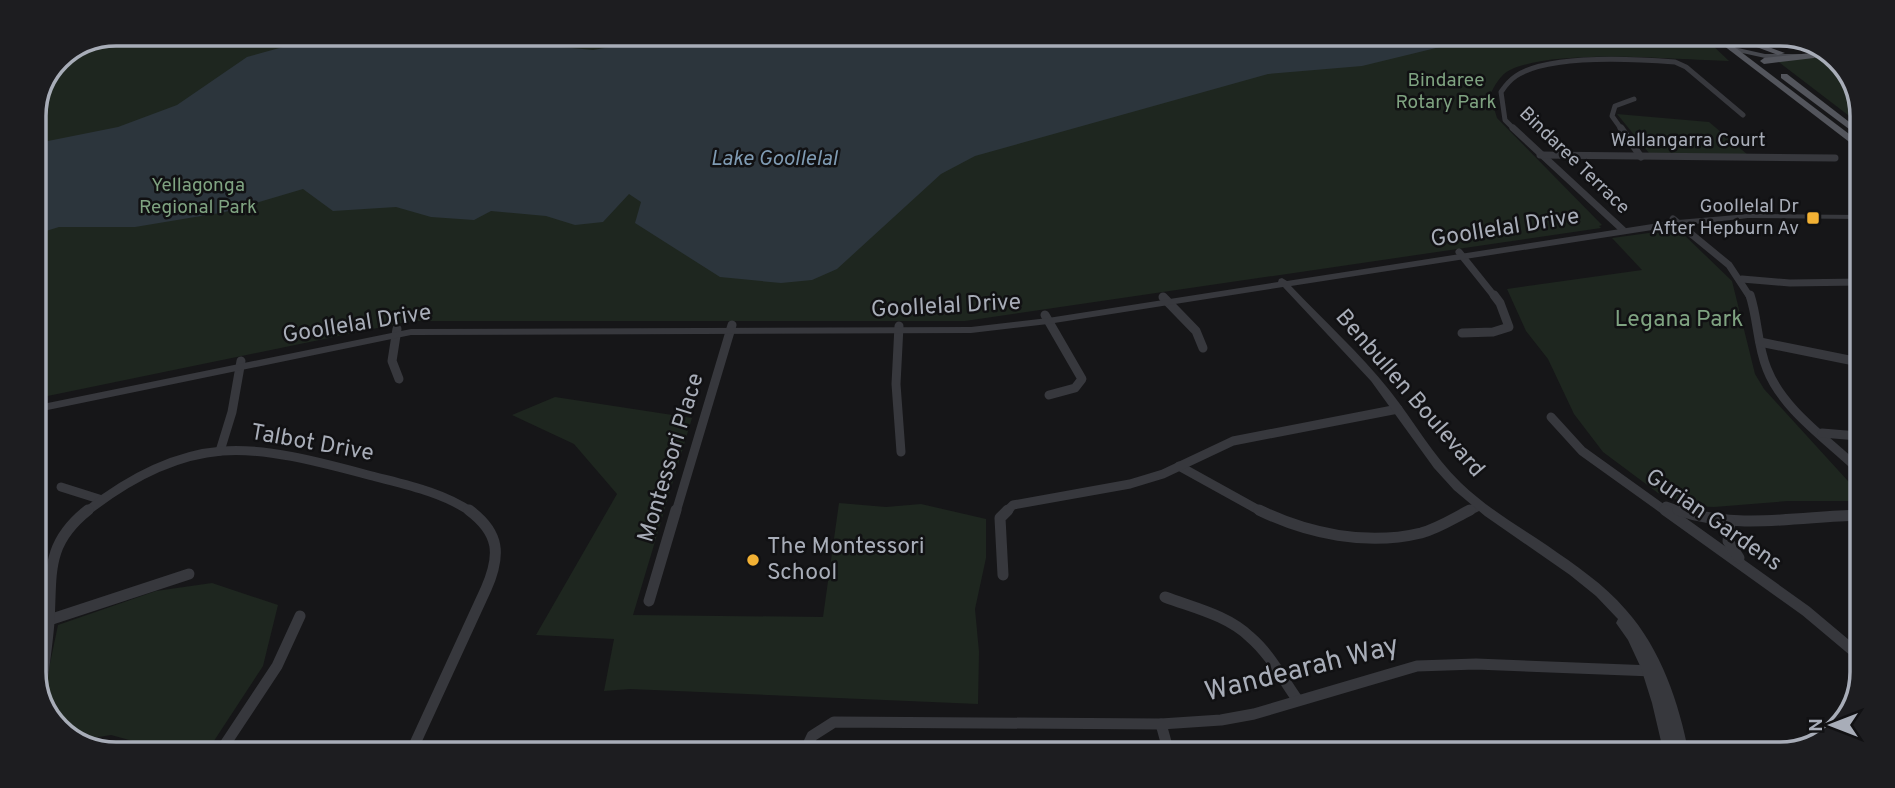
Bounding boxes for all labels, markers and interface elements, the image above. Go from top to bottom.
park label: Bindaree Rotary Park [1395,69,1497,115]
street label: Bindaree Terrace [1514,102,1634,220]
street label: Wallangarra Court [1610,129,1766,153]
water label: Lake Goollelal [711,146,839,173]
park label: Yellagonga Regional Park [139,174,257,220]
place label: Goollelal Dr After Hepburn Av [1651,195,1800,241]
street label: Goollelal Drive [1428,203,1582,255]
marker: Goollelal Dr After Hepburn Av [1805,210,1821,226]
street label: Goollelal Drive [870,289,1022,325]
street label: Goollelal Drive [280,299,434,351]
street label: Benbullen Boulevard [1328,304,1490,484]
park label: Legana Park [1614,306,1744,335]
street label: Montessori Place [632,370,712,546]
street label: Talbot Drive [248,419,376,469]
street label: Gurian Gardens [1639,463,1787,579]
place label: The Montessori School [767,533,925,588]
marker: The Montessori School [745,552,761,568]
street label: Wandearah Way [1201,628,1403,712]
north arrow [1797,690,1867,760]
text: N [1805,718,1829,732]

